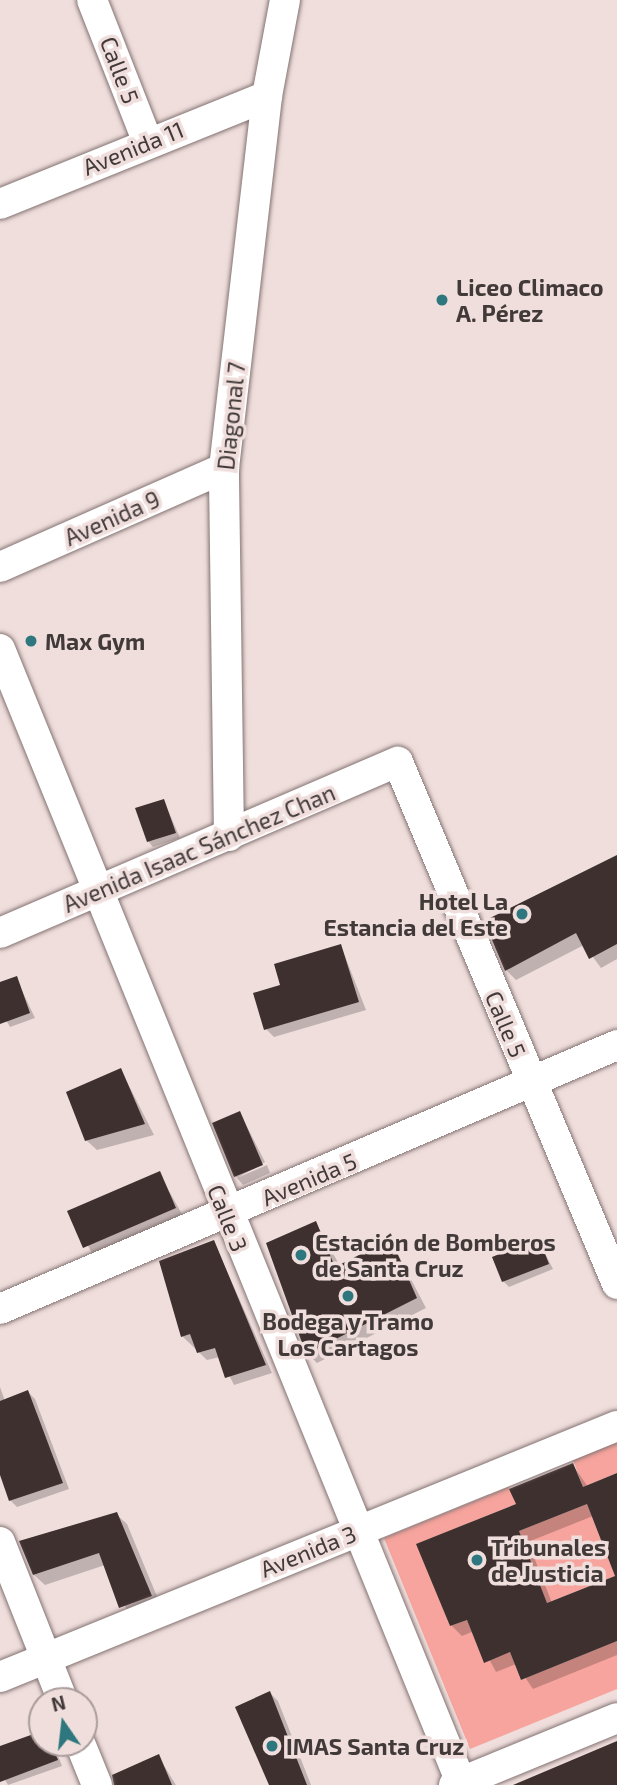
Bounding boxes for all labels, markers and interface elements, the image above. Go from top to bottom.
street label: Calle 5 [95,33,145,107]
street label: Avenida 11 [78,115,188,181]
place label: Liceo Climaco A. Pérez [456,273,604,327]
marker: Liceo Climaco A. Pérez [434,292,450,308]
street label: Diagonal 7 [212,360,250,472]
street label: Avenida 9 [60,485,164,551]
place label: Max Gym [45,627,145,655]
marker: Max Gym [23,633,39,649]
street label: Avenida Isaac Sánchez Chan [59,778,339,918]
place label: Hotel La Estancia del Este [323,887,508,941]
marker: Hotel La Estancia del Este [514,906,530,922]
street label: Calle 5 [480,987,532,1061]
street label: Avenida 5 [257,1147,361,1211]
street label: Calle 3 [202,1181,254,1255]
place label: Estación de Bomberos de Santa Cruz [315,1228,556,1282]
marker: Estación de Bomberos de Santa Cruz [293,1247,309,1263]
marker: Bodega y Tramo Los Cartagos [340,1288,356,1304]
place label: Bodega y Tramo Los Cartagos [261,1307,435,1361]
street label: Avenida 3 [256,1519,360,1583]
place label: Tribunales de Justicia [491,1533,606,1587]
marker: Tribunales de Justicia [469,1552,485,1568]
north arrow [28,1687,98,1757]
text: N [49,1690,68,1716]
place label: IMAS Santa Cruz [286,1732,464,1760]
marker: IMAS Santa Cruz [264,1738,280,1754]

